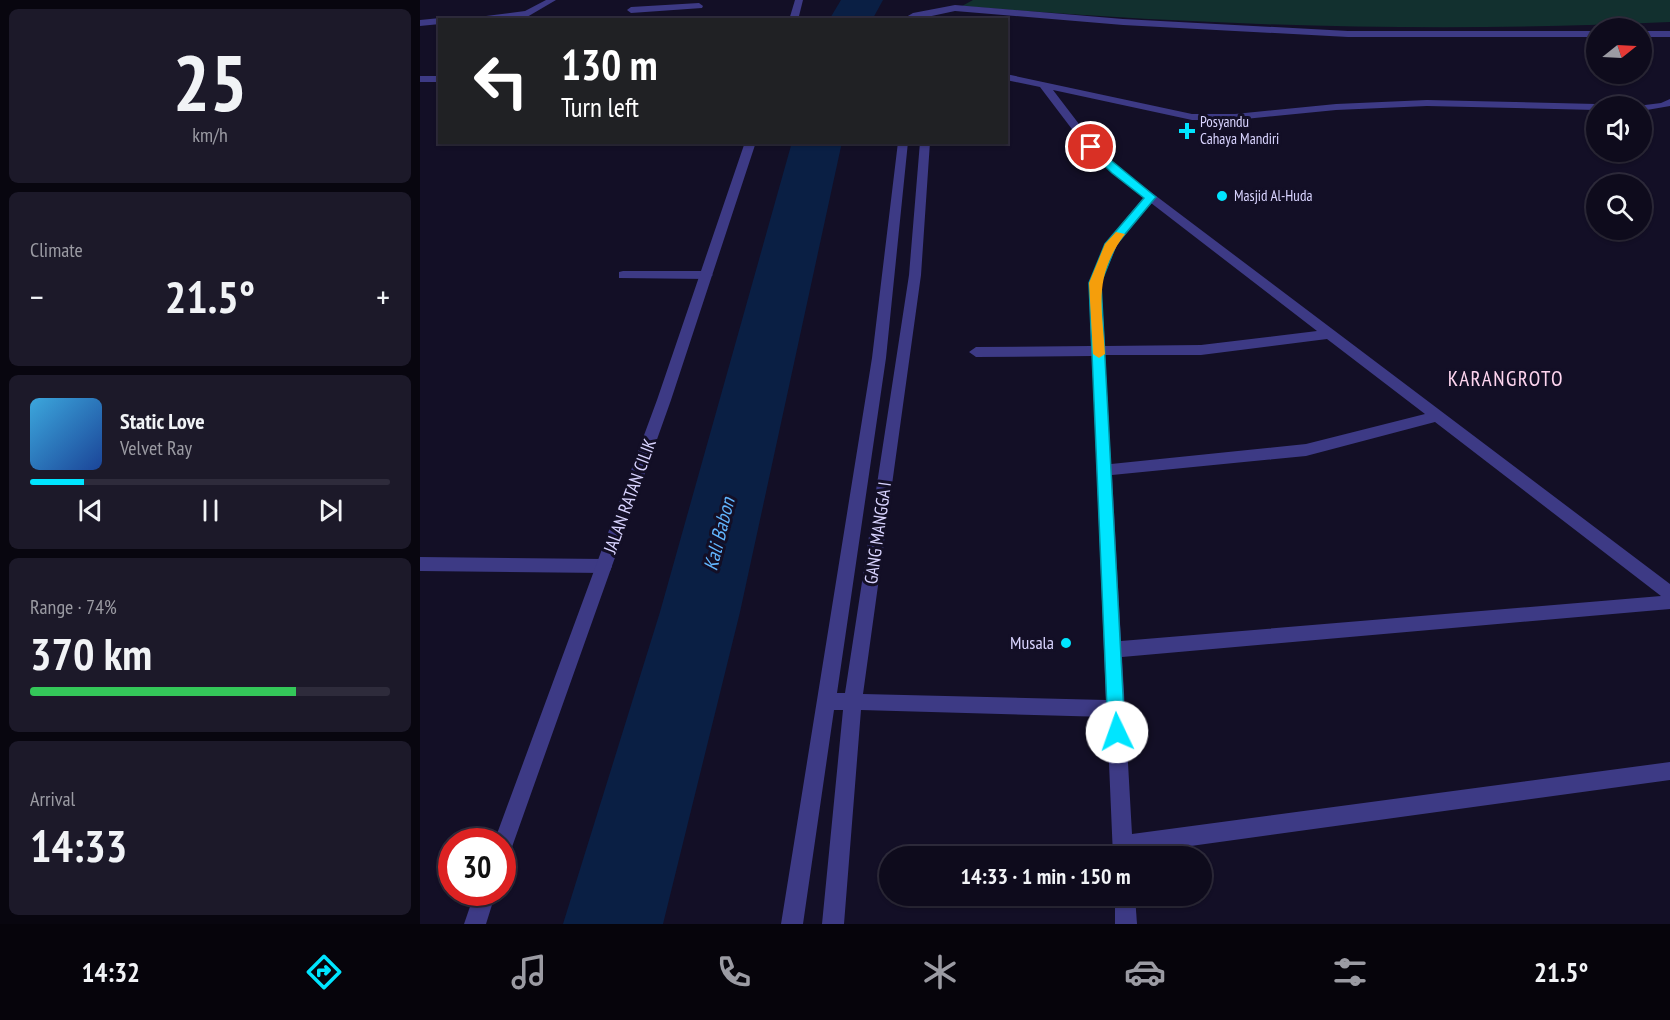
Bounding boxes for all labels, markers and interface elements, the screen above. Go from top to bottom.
north arrow [1586,18,1652,84]
map controls [1586,18,1652,240]
text: 25 [173,32,247,133]
text: 130 m [561,37,658,92]
icon: left [462,42,540,120]
text: Turn left [561,90,639,124]
button: sound [1586,96,1652,162]
place label: Posyandu Cahaya Mandiri [1200,112,1279,148]
pin [1065,121,1116,172]
text: km/h [192,122,228,148]
marker: Posyandu Cahaya Mandiri [1178,122,1196,140]
icon: arrive [1074,130,1107,163]
button: search [1586,174,1652,240]
place label: Masjid Al-Huda [1234,186,1312,205]
marker: Masjid Al-Huda [1215,189,1229,203]
text: Climate [30,237,83,263]
text: 21.5° [165,267,255,325]
text: − [30,275,44,318]
text: + [376,275,390,318]
district label: KARANGROTO [1448,365,1564,392]
text: Static Love [120,407,205,435]
text: Velvet Ray [120,435,192,461]
street label: JALAN RATAN CILIK [598,435,661,557]
street label: GANG MANGGA I [859,480,896,586]
icon: previous [74,494,107,527]
icon: pause [194,494,227,527]
icon: next [314,494,347,527]
water label: Kali Babon [697,494,741,573]
text: Range · 74% [30,594,117,620]
text: 370 km [30,624,152,682]
place label: Musala [1010,631,1054,654]
marker: Musala [1059,636,1073,650]
position arrow [1085,700,1149,764]
text: Arrival [30,786,75,812]
text: 14:33 [30,816,127,874]
speed limit sign: 30 [438,828,516,906]
text: 14:33 · 1 min · 150 m [960,862,1131,890]
icon: directions [303,951,345,993]
icon: music [508,951,550,993]
icon: phone [713,951,755,993]
icon: climate [919,951,961,993]
icon: car [1124,951,1166,993]
icon: filters [1329,951,1371,993]
text: 14:32 [82,955,140,989]
text: 21.5° [1534,955,1588,989]

